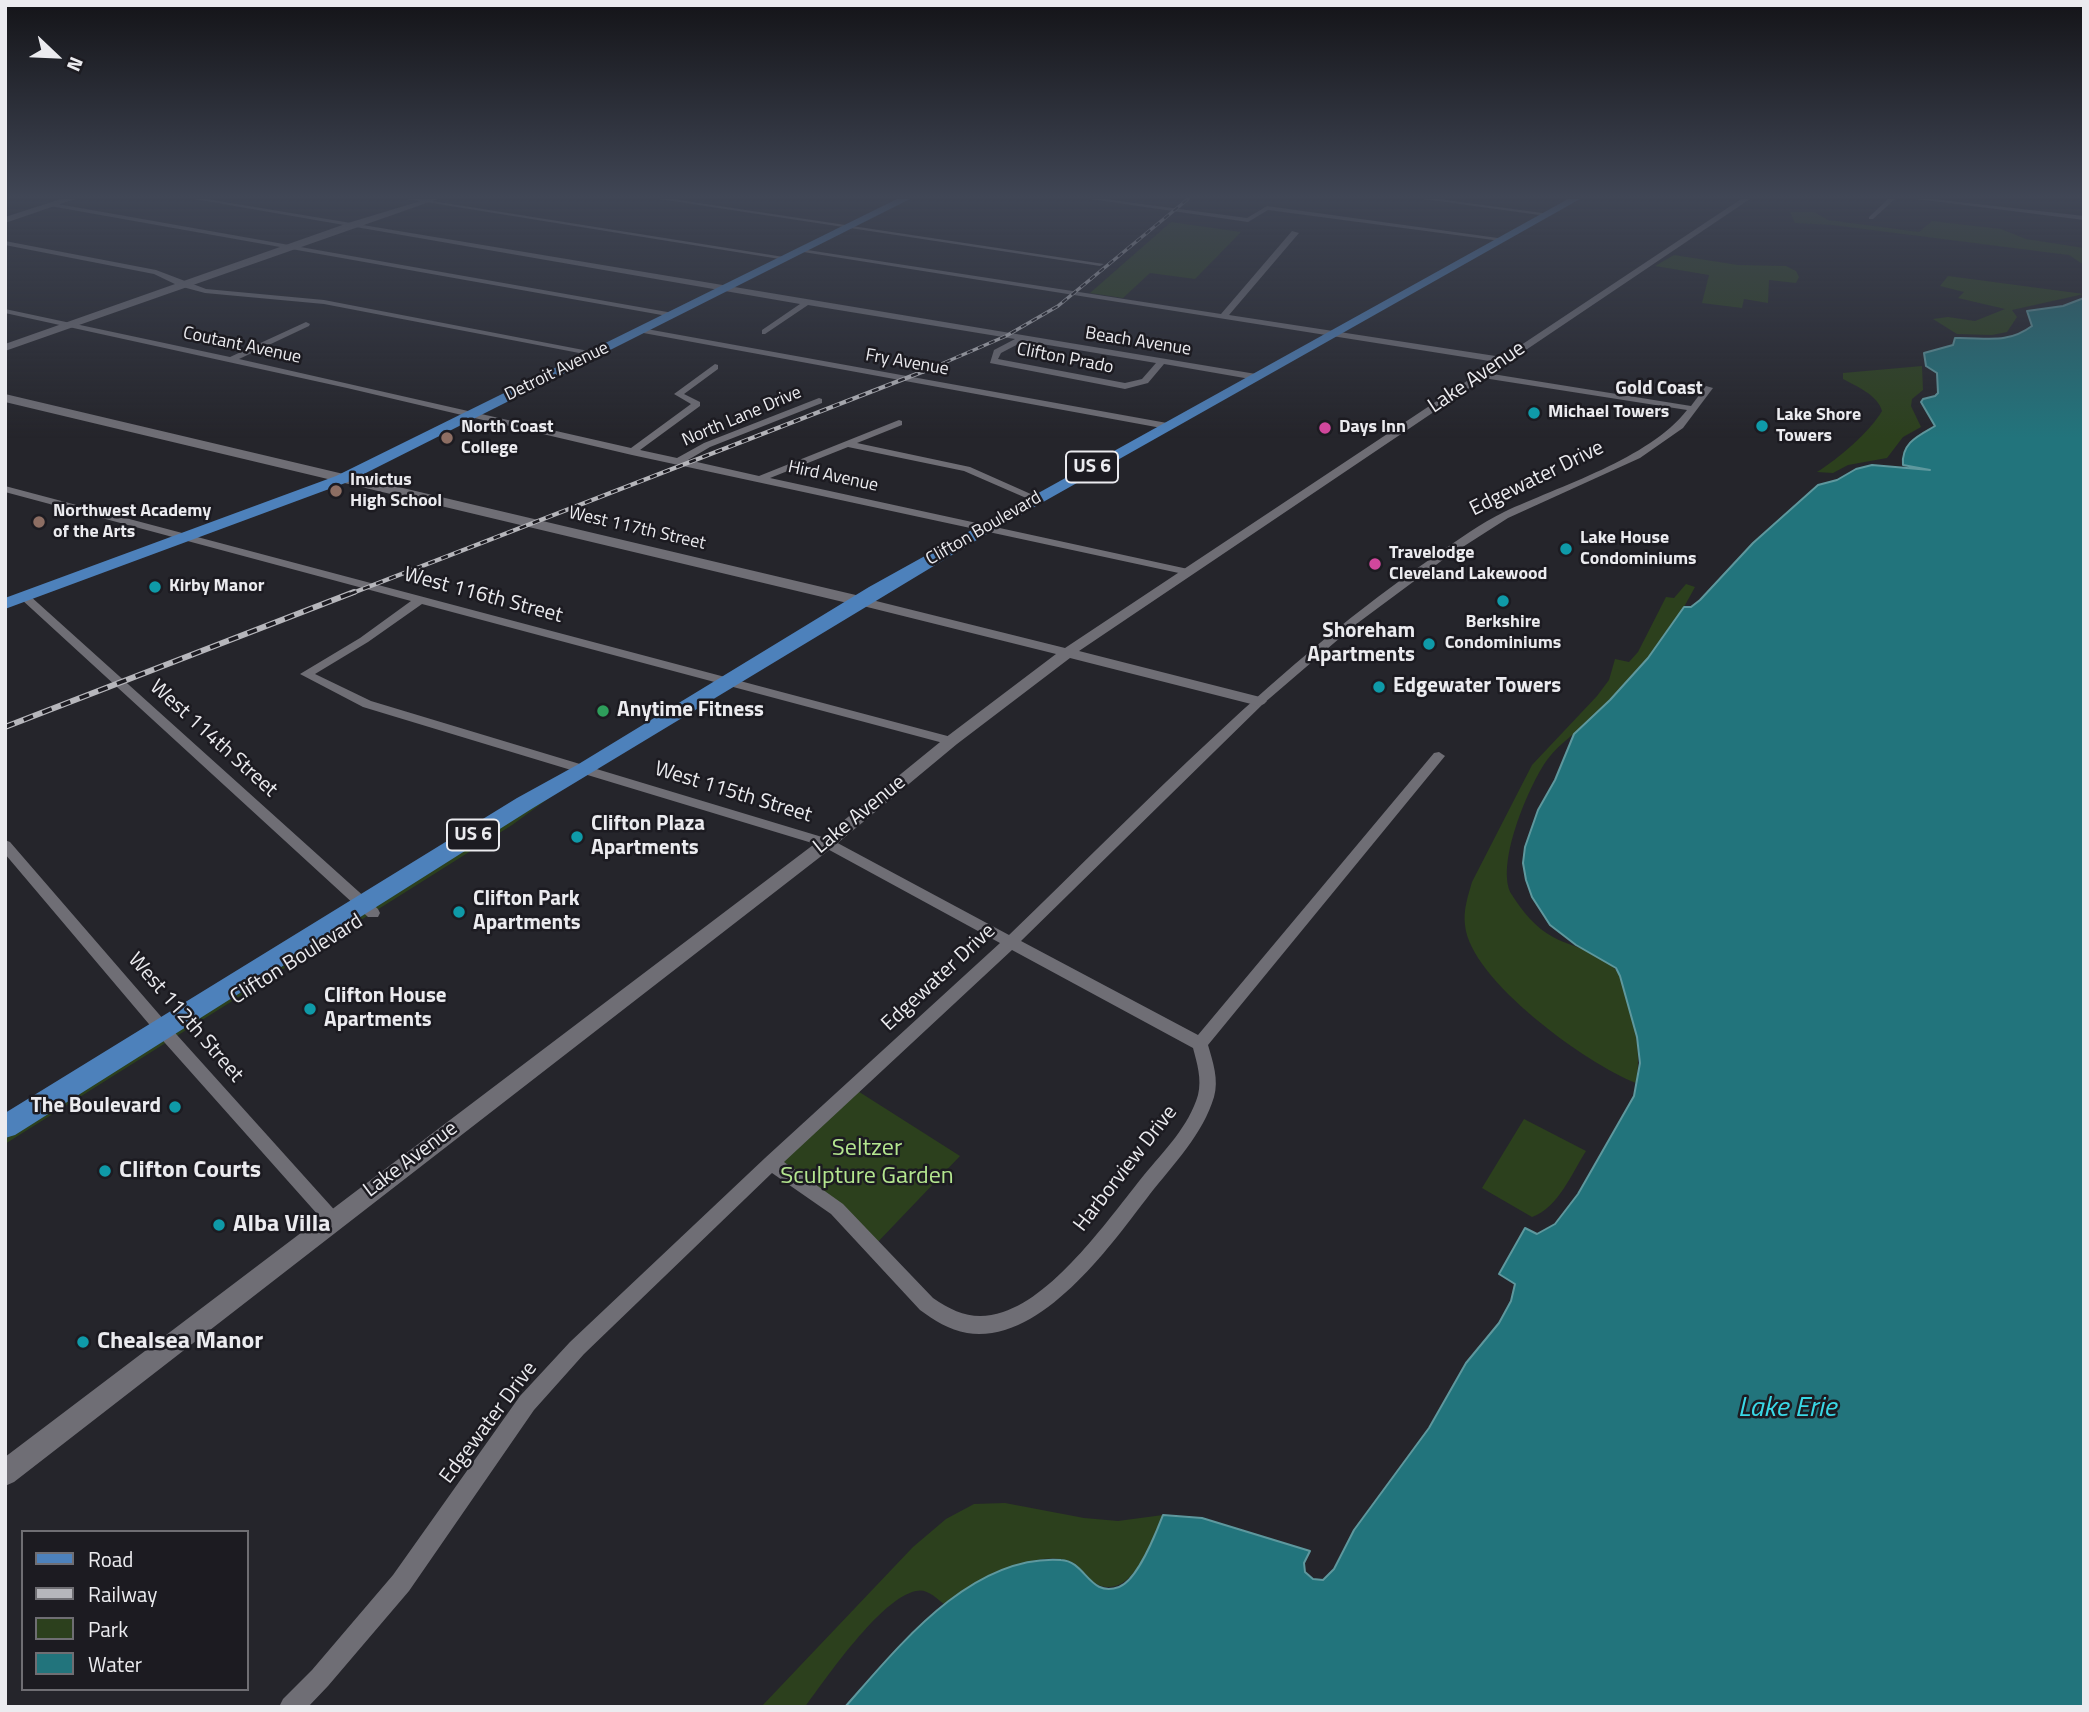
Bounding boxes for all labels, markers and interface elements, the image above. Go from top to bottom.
north arrow [21,21,91,91]
text: N [60,53,92,76]
street label: Coutant Avenue [181,323,303,369]
street label: Beach Avenue [1083,323,1193,361]
street label: Lake Avenue [1424,336,1530,420]
street label: Detroit Avenue [501,338,613,406]
street label: Clifton Prado [1015,339,1115,379]
street label: Fry Avenue [864,345,950,381]
district label: Gold Coast [1615,378,1703,400]
street label: North Lane Drive [679,382,805,452]
place label: Michael Towers [1548,402,1669,424]
marker: Michael Towers [1526,405,1542,421]
place label: Lake Shore Towers [1776,405,1861,448]
place label: North Coast College [461,417,554,460]
place label: Days Inn [1339,417,1406,439]
marker: Lake Shore Towers [1754,418,1770,434]
marker: Days Inn [1317,420,1333,436]
marker: North Coast College [439,430,455,446]
street label: Edgewater Drive [1466,436,1608,522]
road number: US 6 [1066,452,1118,482]
street label: Hird Avenue [786,457,880,497]
place label: Invictus High School [350,470,442,512]
marker: Invictus High School [328,483,344,499]
street label: Clifton Boulevard [922,487,1046,571]
place label: Northwest Academy of the Arts [53,501,211,544]
street label: West 117th Street [566,503,708,555]
marker: Northwest Academy of the Arts [31,514,47,530]
place label: Lake House Condominiums [1580,528,1697,570]
marker: Lake House Condominiums [1558,541,1574,557]
place label: Travelodge Cleveland Lakewood [1389,543,1547,586]
marker: Travelodge Cleveland Lakewood [1367,556,1383,572]
street label: West 116th Street [401,563,565,629]
place label: Kirby Manor [169,576,264,598]
marker: Kirby Manor [147,579,163,595]
marker: Berkshire Condominiums [1495,593,1511,609]
place label: Berkshire Condominiums [1445,612,1561,654]
place label: Shoreham Apartments [1307,619,1415,669]
marker: Shoreham Apartments [1421,636,1437,652]
place label: Edgewater Towers [1393,674,1561,700]
street label: West 114th Street [144,675,282,803]
marker: Edgewater Towers [1371,679,1387,695]
place label: Anytime Fitness [617,698,764,724]
marker: Anytime Fitness [595,703,611,719]
street label: West 115th Street [651,757,815,829]
street label: Lake Avenue [809,770,911,860]
place label: Clifton Plaza Apartments [591,812,705,862]
road number: US 6 [447,820,499,850]
marker: Clifton Plaza Apartments [569,829,585,845]
place label: Clifton Park Apartments [473,887,581,937]
marker: Clifton Park Apartments [451,904,467,920]
street label: Clifton Boulevard [226,909,368,1011]
street label: Edgewater Drive [877,919,1001,1037]
street label: West 112th Street [122,948,248,1088]
place label: Clifton House Apartments [324,984,447,1034]
marker: Clifton House Apartments [302,1001,318,1017]
place label: The Boulevard [31,1094,161,1120]
marker: The Boulevard [167,1099,183,1115]
street label: Harborview Drive [1069,1101,1183,1237]
street label: Lake Avenue [359,1116,463,1204]
park label: Seltzer Sculpture Garden [780,1135,954,1191]
place label: Clifton Courts [119,1157,261,1185]
marker: Clifton Courts [97,1163,113,1179]
place label: Alba Villa [233,1211,330,1239]
marker: Alba Villa [211,1217,227,1233]
place label: Chealsea Manor [97,1328,263,1356]
marker: Chealsea Manor [75,1334,91,1350]
street label: Edgewater Drive [435,1357,543,1489]
water label: Lake Erie [1738,1392,1836,1426]
legend [21,1530,248,1691]
text: Road [88,1543,133,1575]
text: Railway [88,1578,157,1610]
text: Park [88,1613,128,1645]
text: Water [88,1648,142,1680]

